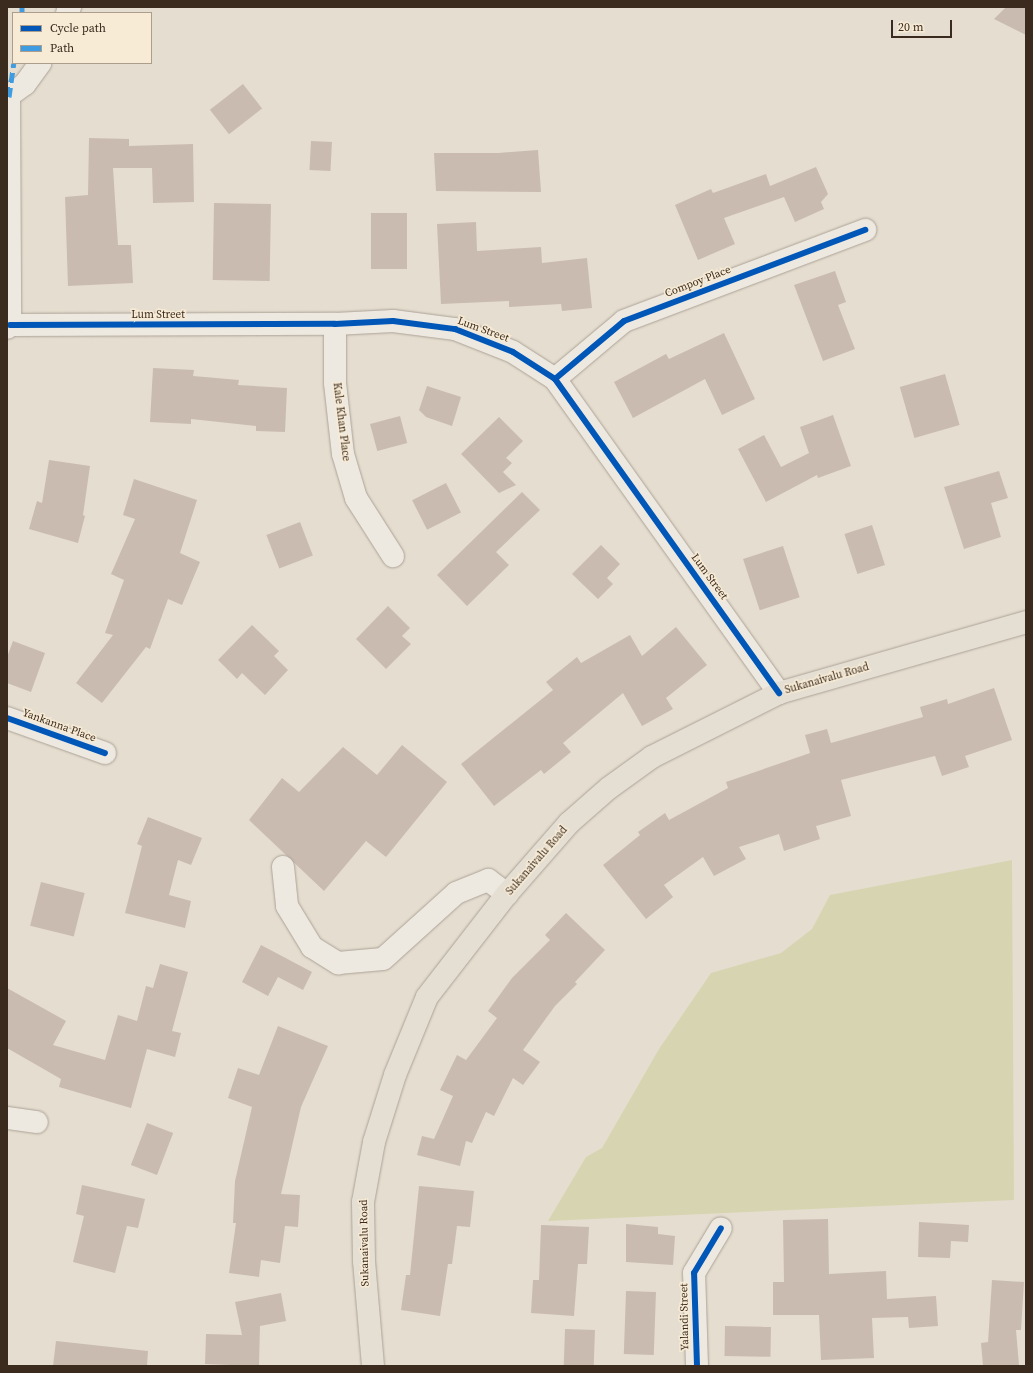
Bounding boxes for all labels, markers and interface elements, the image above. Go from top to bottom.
legend [12,12,152,64]
scale bar [893,12,954,38]
text: 20 m [898,19,924,35]
text: Cycle path [50,20,106,36]
text: Path [50,40,74,56]
street label: Compoy Place [663,263,733,301]
street label: Lum Street [131,308,185,322]
street label: Lum Street [456,315,510,345]
street label: Kale Khan Place [330,382,352,462]
street label: Lum Street [688,551,730,603]
street label: Sukanaivalu Road [783,661,871,697]
street label: Yankanna Place [20,707,98,745]
street label: Sukanaivalu Road [504,824,570,898]
street label: Sukanaivalu Road [358,1199,372,1287]
street label: Yalandi Street [678,1283,692,1351]

